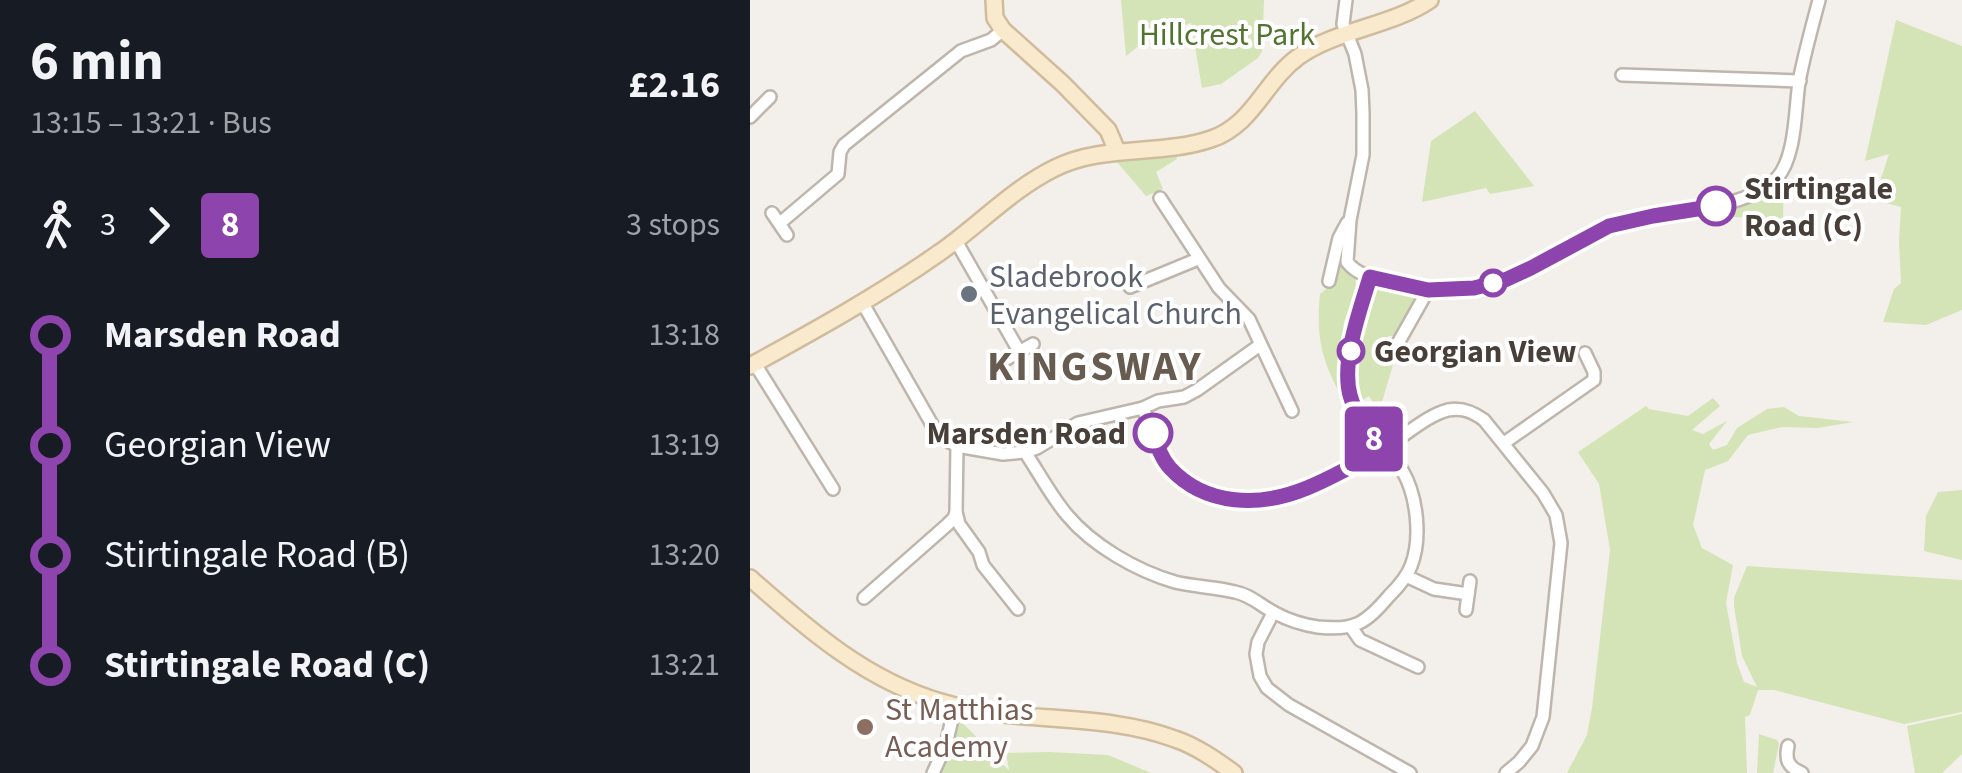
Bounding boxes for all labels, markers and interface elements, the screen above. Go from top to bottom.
park label: Hillcrest Park [1139,12,1315,58]
text: 6 min [30,23,164,101]
text: £2.16 [628,58,720,112]
text: 13:15 – 13:21 · Bus [30,100,272,146]
place label: Stirtingale Road (C) [1744,166,1893,249]
marker: Stirtingale Road (C) [1697,187,1735,225]
icon: walk [30,198,85,253]
icon: forward [131,198,186,253]
text: 8 [221,200,239,250]
text: 3 [100,202,116,248]
text: 3 stops [626,202,720,248]
place label: Sladebrook Evangelical Church [989,254,1242,337]
unlabelled marker [1480,270,1506,296]
marker: Sladebrook Evangelical Church [958,283,980,305]
text: Marsden Road [104,308,341,362]
text: 13:18 [648,312,720,358]
place label: Georgian View [1374,329,1577,375]
district label: KINGSWAY [987,337,1203,397]
marker: Georgian View [1338,338,1364,364]
line badge: 8 [1342,406,1406,472]
place label: Marsden Road [927,411,1126,457]
marker: Marsden Road [1134,414,1172,452]
text: 8 [1365,414,1383,464]
text: Georgian View [104,418,331,472]
text: 13:19 [648,422,720,468]
text: Stirtingale Road (B) [104,528,410,582]
text: 13:20 [648,532,720,578]
text: Stirtingale Road (C) [104,638,430,692]
text: 13:21 [648,642,720,688]
place label: St Matthias Academy [885,687,1033,770]
marker: St Matthias Academy [854,716,876,738]

